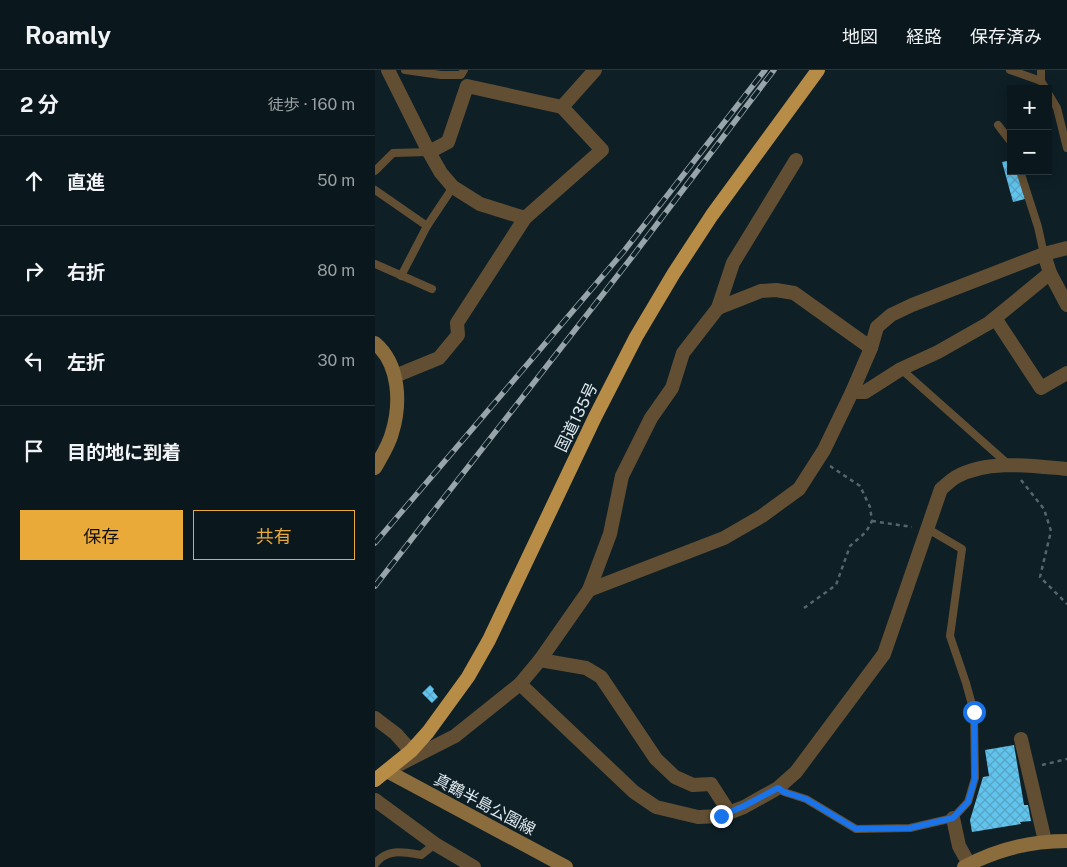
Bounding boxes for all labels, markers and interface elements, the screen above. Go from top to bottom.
text: Roamly [25,21,111,49]
text: 地図 [842,26,878,47]
text: 経路 [906,26,942,47]
text: 保存済み [970,26,1042,47]
map controls [1007,85,1052,175]
button: + [1007,85,1052,130]
text: 2 分 [20,92,59,117]
text: 徒歩 · 160 m [268,95,355,114]
button: − [1007,130,1052,175]
icon: ahead [20,167,48,195]
text: 直進 [67,171,105,193]
text: 50 m [317,171,355,190]
icon: right [20,257,48,285]
text: 右折 [67,261,105,283]
text: 80 m [317,261,355,280]
icon: left [20,347,48,375]
text: 左折 [67,351,105,373]
text: 30 m [318,351,355,370]
street label: 国道135号 [552,379,601,455]
icon: arrive [20,437,48,465]
text: 目的地に到着 [67,441,181,463]
button: 保存 [20,510,183,560]
button: 共有 [193,510,355,560]
route start [963,701,986,724]
street label: 真鶴半島公園線 [431,770,539,839]
route end [710,805,733,828]

